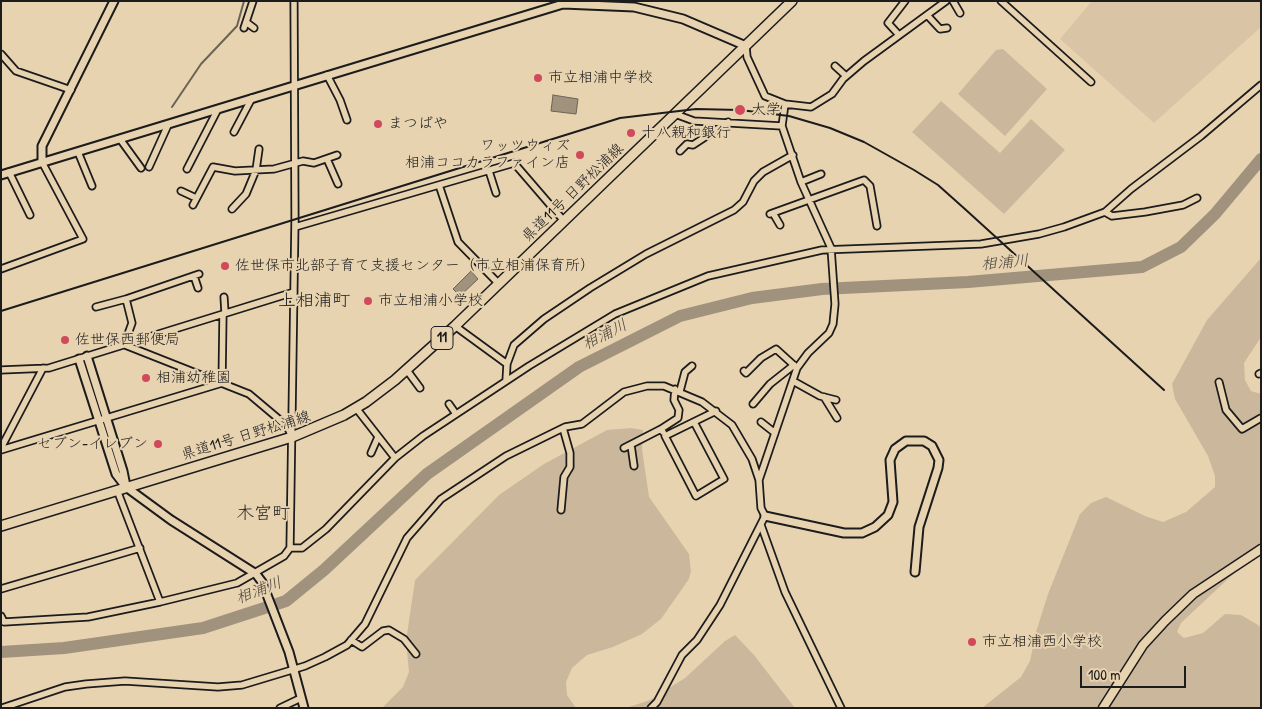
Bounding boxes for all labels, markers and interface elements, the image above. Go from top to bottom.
place label: 市立相浦中学校 [548,69,653,87]
marker: 市立相浦中学校 [532,72,544,84]
place label: 大学 [751,101,781,119]
marker: 大学 [733,103,747,117]
place label: まつばや [388,115,448,133]
marker: まつばや [372,118,384,130]
place label: 十八親和銀行 [641,124,731,142]
marker: 十八親和銀行 [625,127,637,139]
place label: ワッツウィズ 相浦ココカラファイン店 [405,137,570,172]
street label: 県道11号 日野松浦線 [518,140,628,246]
marker: ワッツウィズ 相浦ココカラファイン店 [574,149,586,161]
water label: 相浦川 [980,251,1030,275]
place label: 佐世保市北部子育て支援センター（市立相浦保育所） [235,257,595,275]
marker: 佐世保市北部子育て支援センター（市立相浦保育所） [219,260,231,272]
district label: 上相浦町 [278,290,350,312]
place label: 市立相浦小学校 [378,292,483,310]
marker: 市立相浦小学校 [362,295,374,307]
water label: 相浦川 [579,316,631,354]
road number: 11 [431,326,453,349]
place label: 佐世保西郵便局 [75,331,180,349]
marker: 佐世保西郵便局 [59,334,71,346]
place label: 相浦幼稚園 [156,369,231,387]
marker: 相浦幼稚園 [140,372,152,384]
street label: 県道11号 日野松浦線 [179,408,313,464]
place label: セブン-イレブン [37,435,148,453]
marker: セブン-イレブン [152,438,164,450]
district label: 木宮町 [236,503,290,525]
water label: 相浦川 [233,573,285,609]
place label: 市立相浦西小学校 [982,633,1102,651]
marker: 市立相浦西小学校 [966,636,978,648]
scale bar [1082,656,1188,688]
text: 100 m [1088,664,1121,685]

